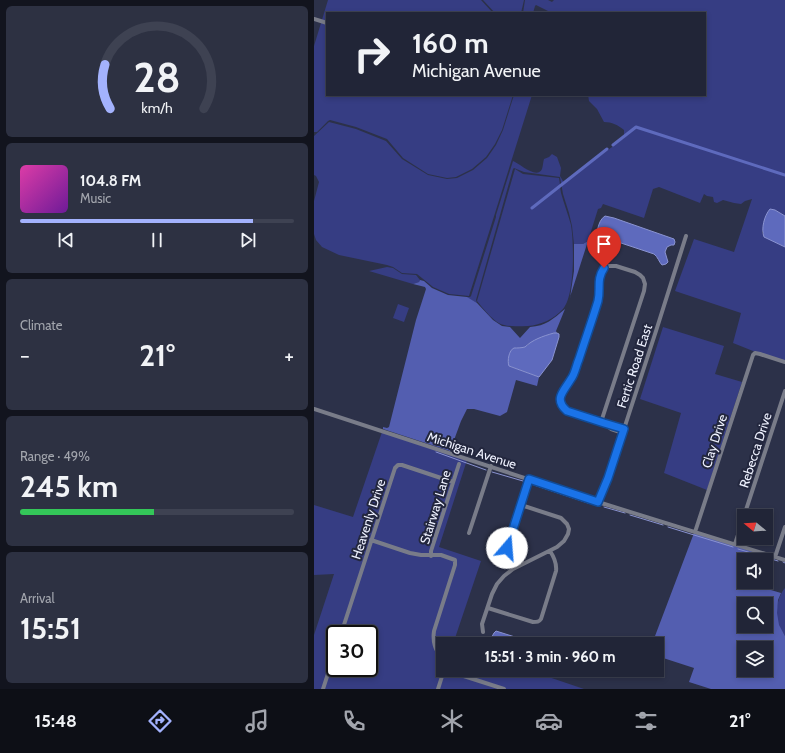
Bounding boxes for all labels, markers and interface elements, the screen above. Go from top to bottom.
text: 160 m [412,26,488,60]
icon: right [346,28,398,80]
text: 28 [133,52,181,102]
text: Michigan Avenue [412,60,541,82]
text: km/h [141,99,173,117]
text: 104.8 FM [80,172,141,190]
text: Music [80,190,111,206]
pin [587,227,621,268]
icon: previous [55,229,77,251]
icon: pause [146,229,168,251]
icon: next [237,229,259,251]
icon: arrive [593,233,615,255]
text: Climate [20,317,62,333]
street label: Fertic Road East [613,321,655,410]
text: 21° [139,337,175,374]
text: − [20,342,30,369]
text: + [284,342,294,369]
street label: Rebecca Drive [735,410,775,490]
street label: Clay Drive [698,412,730,470]
street label: Michigan Avenue [425,428,519,472]
text: Range · 49% [20,448,90,464]
text: 245 km [20,468,118,505]
street label: Stairway Lane [416,468,454,546]
street label: Heavenly Drive [347,477,389,561]
north arrow [737,509,773,545]
map controls [737,509,773,677]
position arrow [486,527,528,569]
button: sound [737,553,773,589]
text: Arrival [20,590,55,606]
button: search [737,597,773,633]
text: 15:51 [20,610,81,647]
speed limit sign: 30 [326,625,378,677]
button: layers [737,641,773,677]
text: 15:51 · 3 min · 960 m [484,648,616,666]
icon: directions [146,707,174,735]
icon: music [243,707,271,735]
icon: phone [340,707,368,735]
icon: climate [438,707,466,735]
icon: car [535,707,563,735]
icon: filters [632,707,660,735]
text: 15:48 [35,710,77,732]
text: 21° [729,710,750,732]

